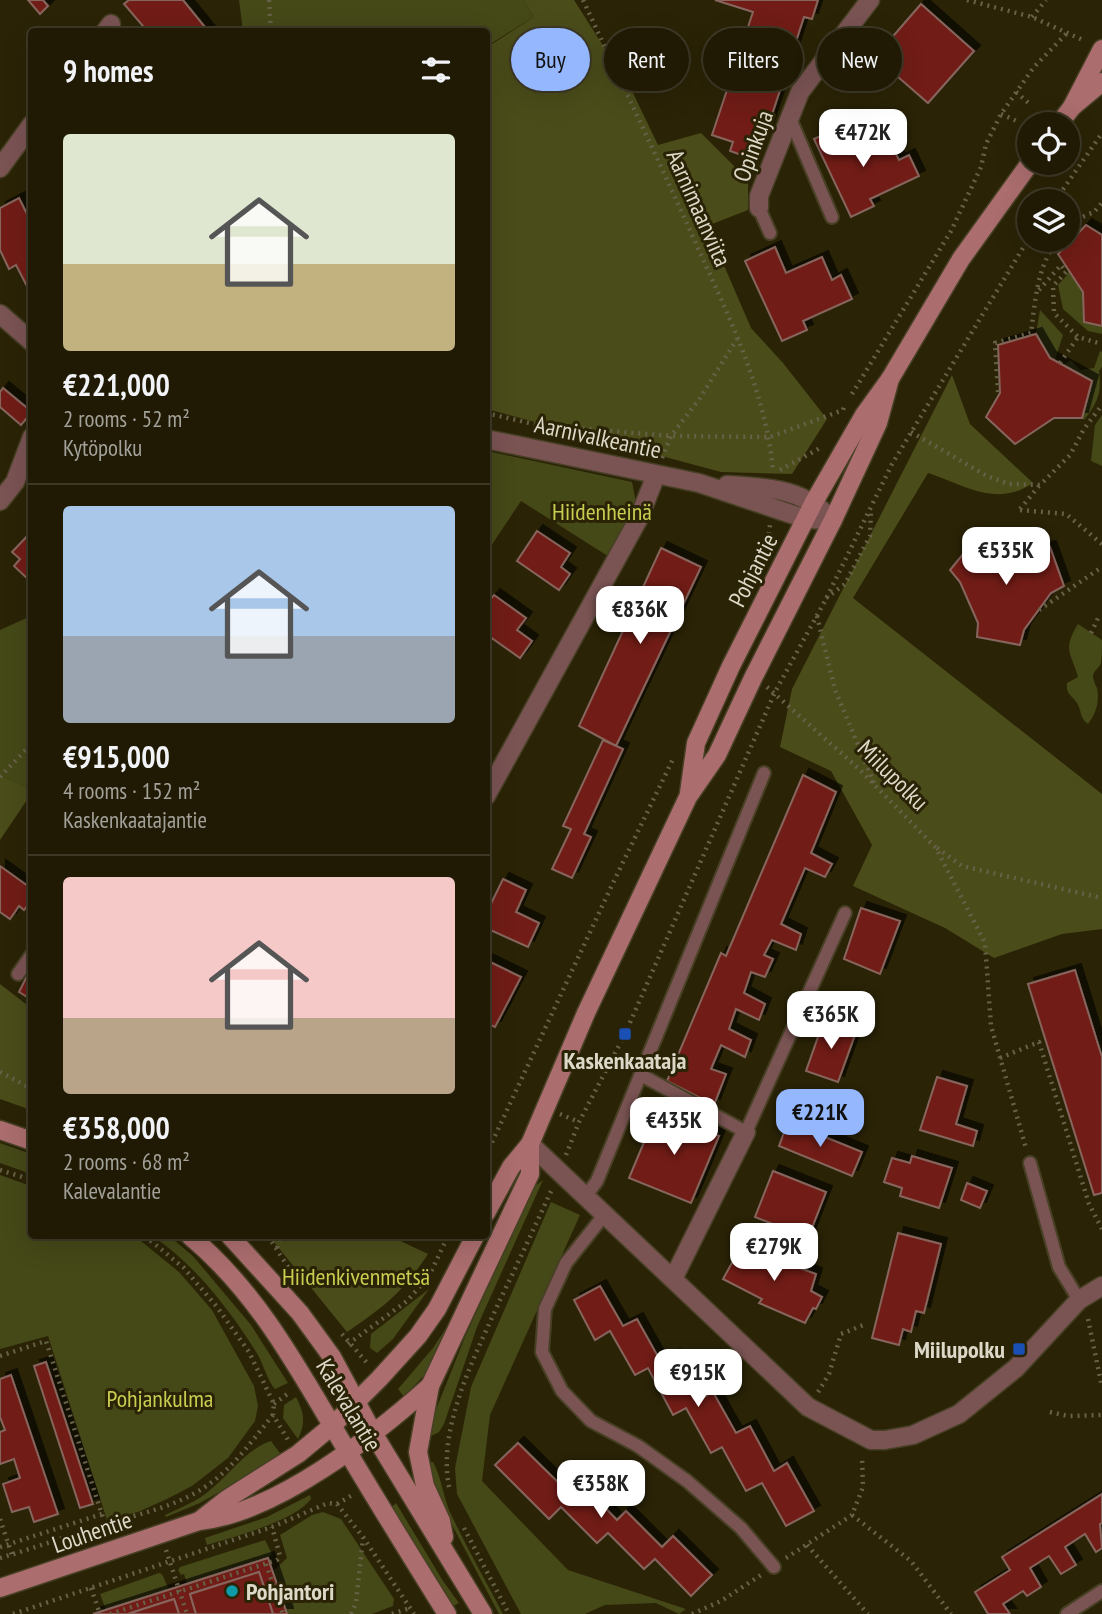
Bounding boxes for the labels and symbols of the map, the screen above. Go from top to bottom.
street label: Opinkuja [726,106,780,186]
pin: €472K [814,110,912,169]
street label: Aarnimaanviita [660,145,738,271]
street label: Aarnivalkeantie [532,408,664,466]
park label: Hiidenheinä [552,496,652,527]
street label: Pohjantie [721,528,785,612]
pin: €535K [957,528,1055,587]
pin: €836K [591,586,689,646]
street label: Miilupolku [851,733,935,817]
pin: €365K [782,992,880,1051]
marker: Kaskenkaataja [617,1026,633,1042]
place label: Kaskenkaataja [563,1045,687,1076]
pin: €221K [771,1090,869,1149]
pin: €435K [625,1098,723,1157]
pin: €279K [725,1224,823,1283]
park label: Hiidenkivenmetsä [282,1261,430,1292]
place label: Miilupolku [914,1334,1005,1365]
marker: Miilupolku [1011,1341,1027,1357]
pin: €915K [649,1350,747,1409]
street label: Kalevalantie [309,1353,389,1457]
park label: Pohjankulma [107,1383,213,1414]
pin: €358K [552,1460,650,1520]
street label: Louhentie [48,1504,136,1560]
place label: Pohjantori [246,1576,334,1607]
marker: Pohjantori [224,1583,240,1599]

